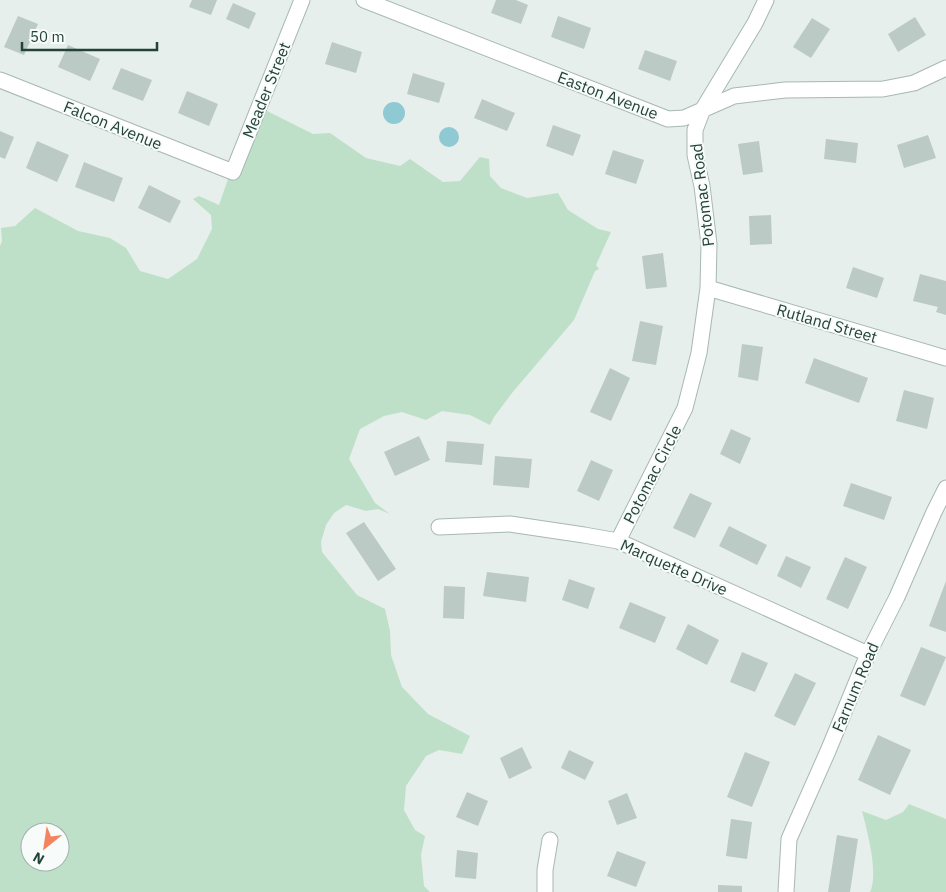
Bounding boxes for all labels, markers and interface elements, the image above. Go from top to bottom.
scale bar [22,20,158,52]
text: 50 m [30,27,65,46]
street label: Meader Street [238,39,294,141]
street label: Easton Avenue [555,67,661,123]
street label: Falcon Avenue [61,96,165,154]
street label: Potomac Road [686,142,718,248]
street label: Rutland Street [774,299,880,347]
street label: Potomac Circle [619,421,686,527]
street label: Marquette Drive [617,534,731,600]
street label: Farnum Road [827,639,883,735]
north arrow [20,822,70,872]
text: N [30,848,47,869]

